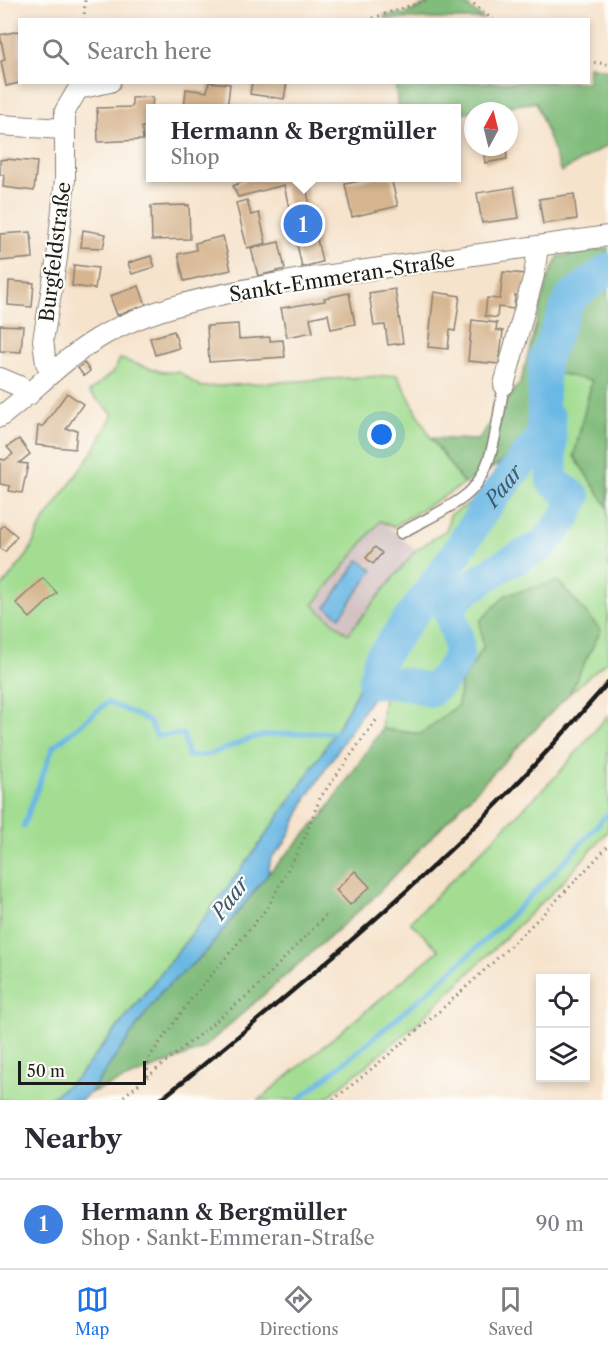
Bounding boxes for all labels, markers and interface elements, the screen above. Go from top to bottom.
search box [18,18,590,84]
icon: search [39,35,72,68]
text: Search here [87,38,212,65]
north arrow [464,102,518,156]
popup [146,104,461,182]
text: Hermann & Bergmüller [171,118,437,145]
text: Shop [171,145,220,169]
street label: Burgfeldstraße [34,181,76,323]
pin: 1 [284,202,322,246]
street label: Sankt-Emmeran-Straße [227,247,457,307]
your location [367,420,396,449]
water label: Paar [477,458,528,513]
water label: Paar [205,871,255,926]
map controls [536,974,590,1082]
button: locate [536,974,590,1028]
button: layers [536,1028,590,1082]
scale bar [18,1058,146,1086]
text: 50 m [27,1061,65,1081]
text: Nearby [24,1123,122,1155]
text: Hermann & Bergmüller [81,1199,347,1226]
text: 1 [39,1212,48,1236]
text: 90 m [536,1212,584,1236]
text: Shop · Sankt-Emmeran-Straße [81,1226,375,1250]
tab: Map [75,1283,109,1339]
tab: Directions [259,1283,338,1339]
tab: Saved [489,1283,533,1339]

